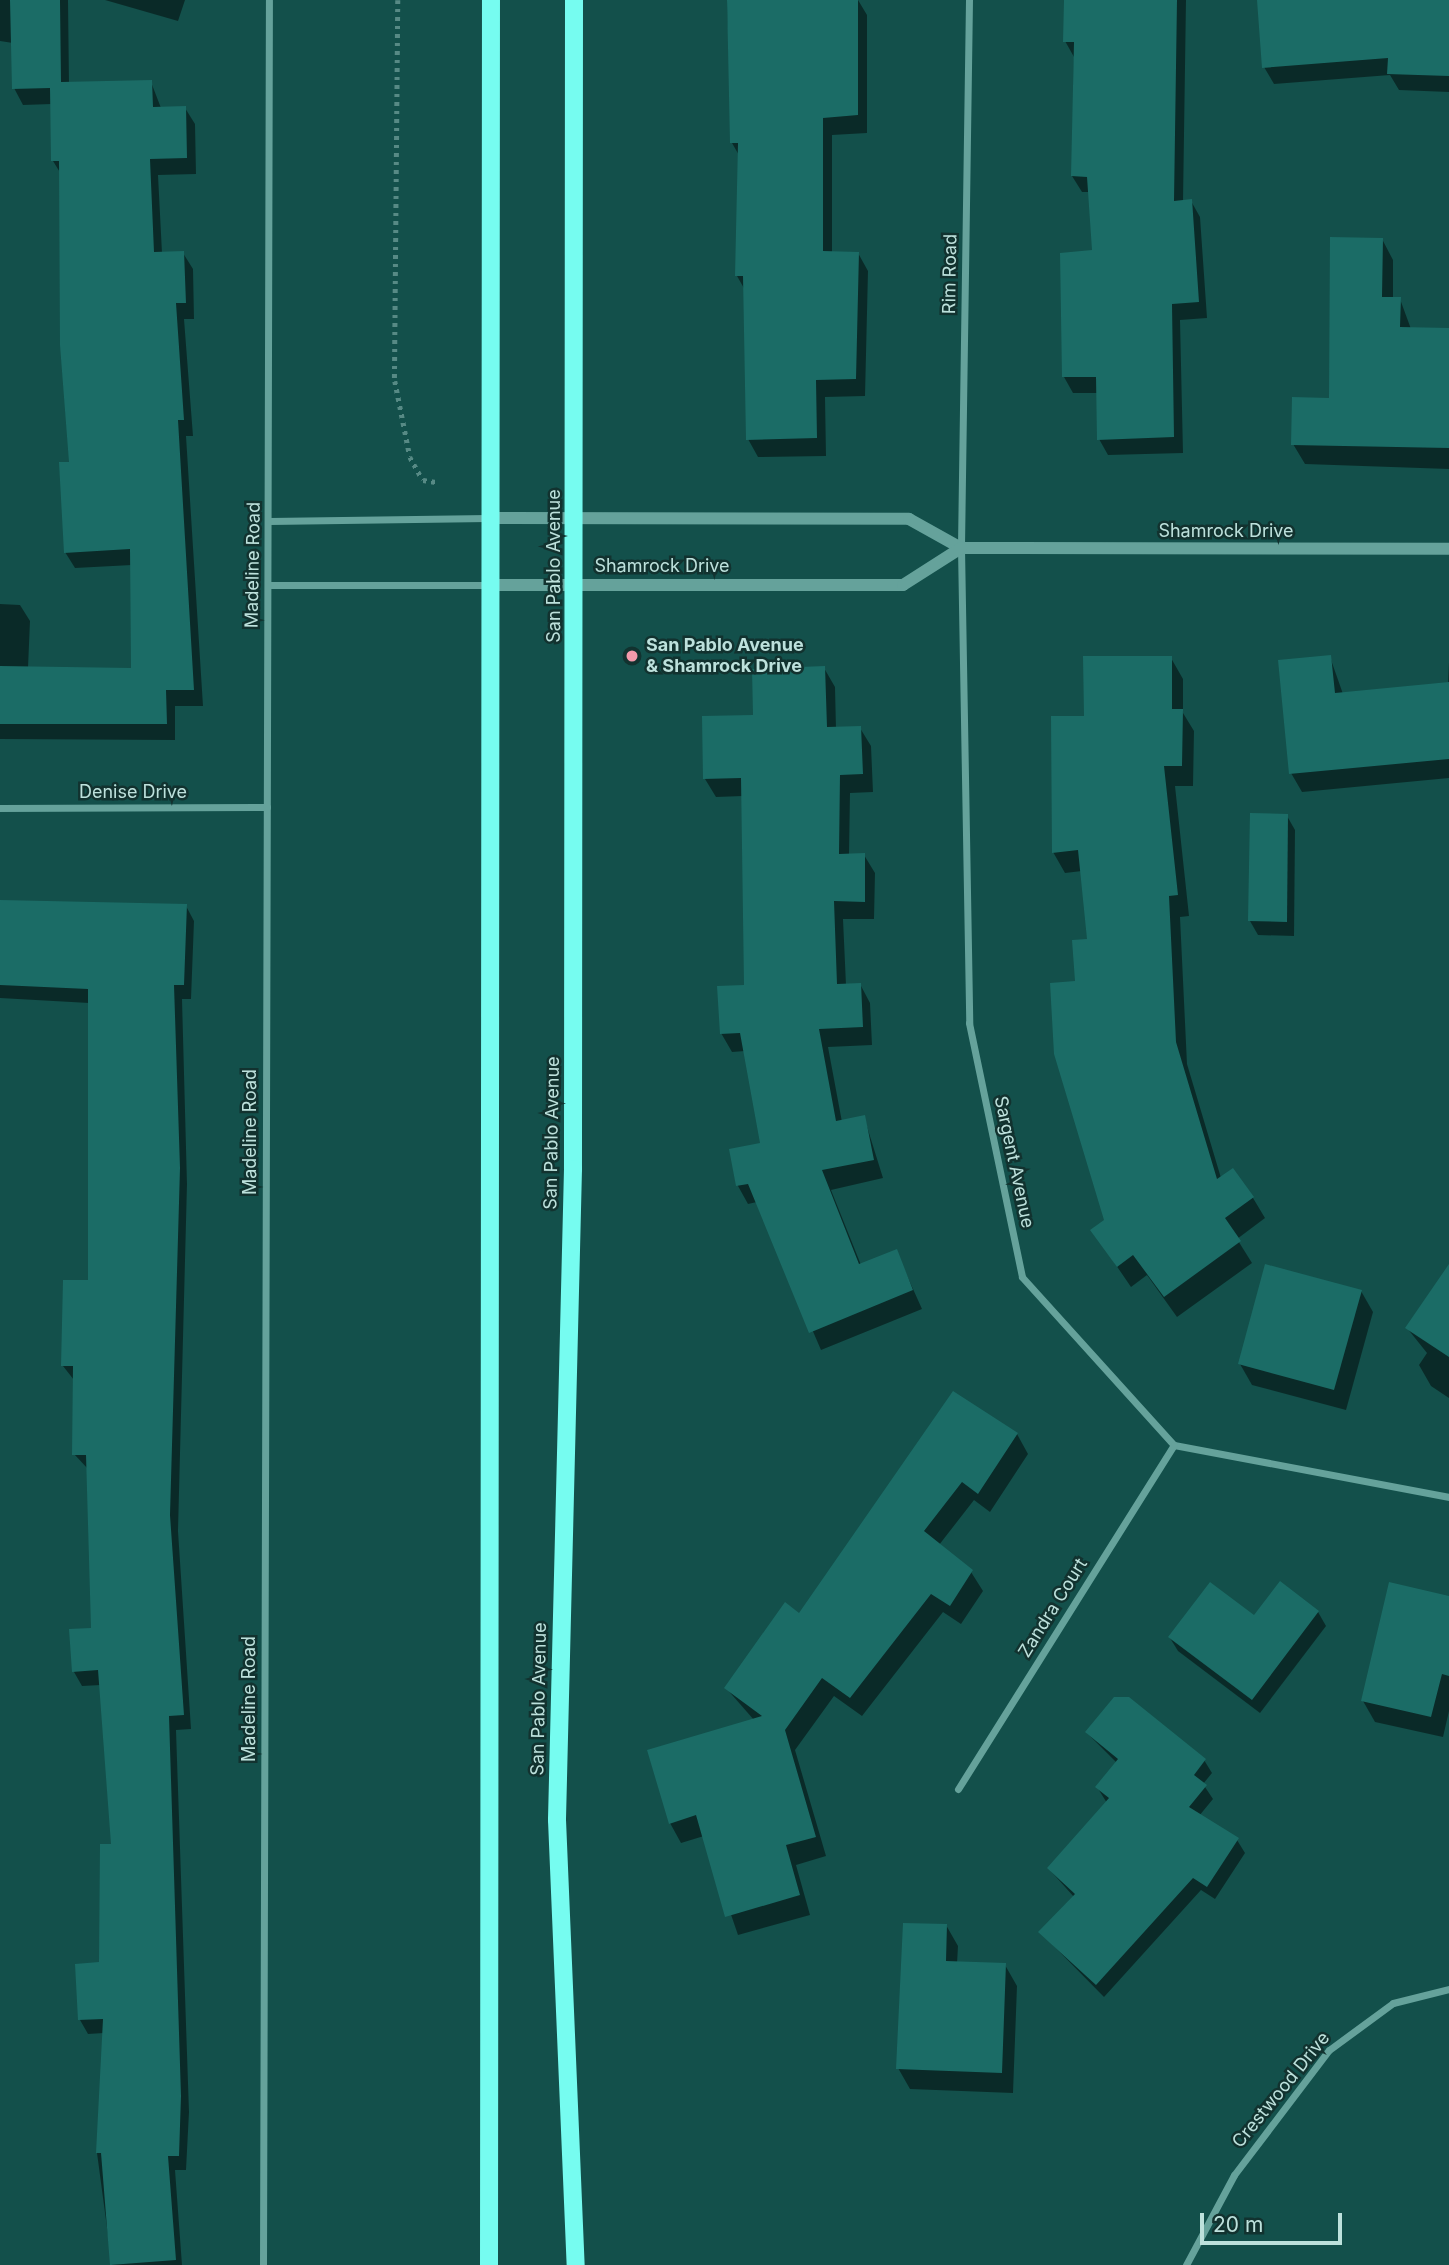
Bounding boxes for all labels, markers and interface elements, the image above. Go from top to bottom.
street label: Rim Road [939,234,961,314]
street label: San Pablo Avenue [543,489,565,643]
street label: Madeline Road [241,502,265,628]
street label: Shamrock Drive [1158,520,1294,542]
street label: Shamrock Drive [594,555,730,577]
place label: San Pablo Avenue & Shamrock Drive [646,635,804,678]
marker: San Pablo Avenue & Shamrock Drive [624,648,640,664]
street label: Denise Drive [79,781,187,803]
street label: San Pablo Avenue [540,1056,564,1210]
street label: Madeline Road [239,1069,261,1195]
street label: Sargent Avenue [989,1094,1039,1230]
street label: Zandra Court [1014,1555,1092,1661]
street label: San Pablo Avenue [527,1622,551,1776]
street label: Madeline Road [238,1636,260,1762]
street label: Crestwood Drive [1228,2028,1334,2152]
scale bar [1204,2198,1346,2242]
text: 20 m [1213,2212,1263,2237]

